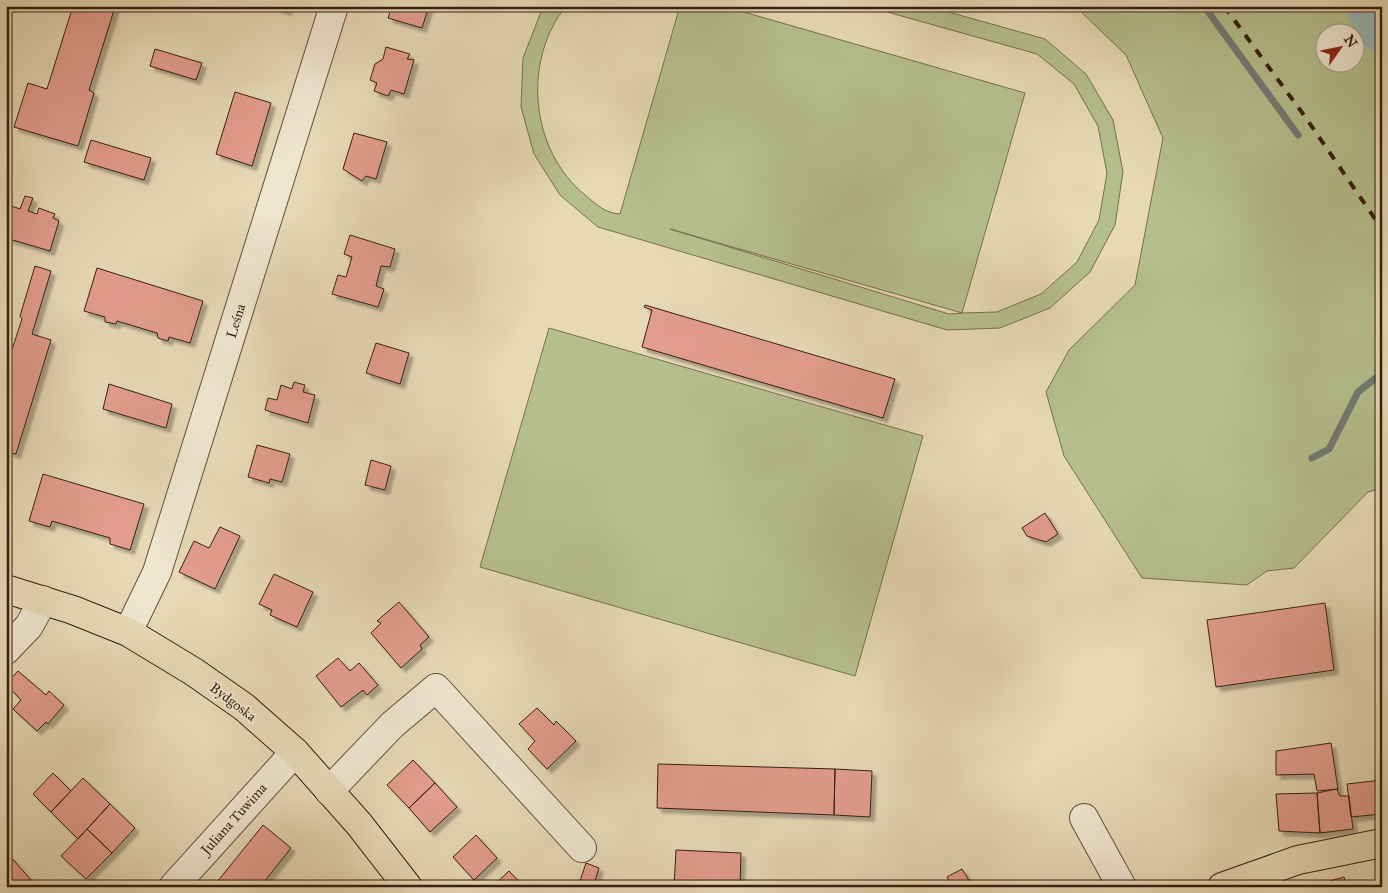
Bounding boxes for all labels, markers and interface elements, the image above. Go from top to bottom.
north arrow [1316,22,1366,72]
text: N [1340,32,1361,51]
street label: Leśna [223,302,249,340]
street label: Bydgoska [206,679,260,725]
street label: Juliana Tuwima [196,780,271,860]

